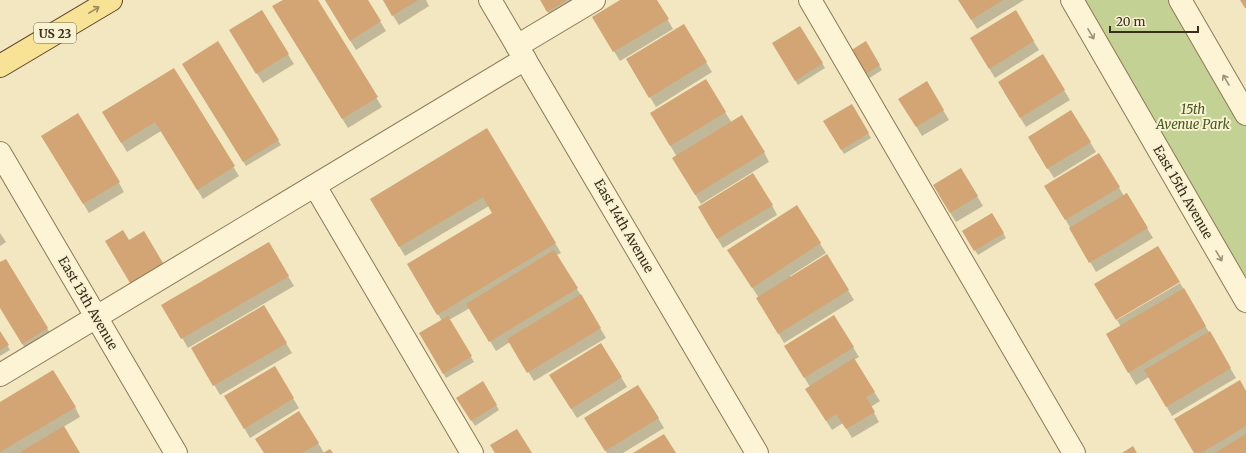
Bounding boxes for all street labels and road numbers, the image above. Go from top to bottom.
road number: US 23 [34,23,76,43]
street label: East 15th Avenue [1149,142,1217,242]
street label: East 14th Avenue [590,176,658,276]
street label: East 13th Avenue [54,253,122,353]

